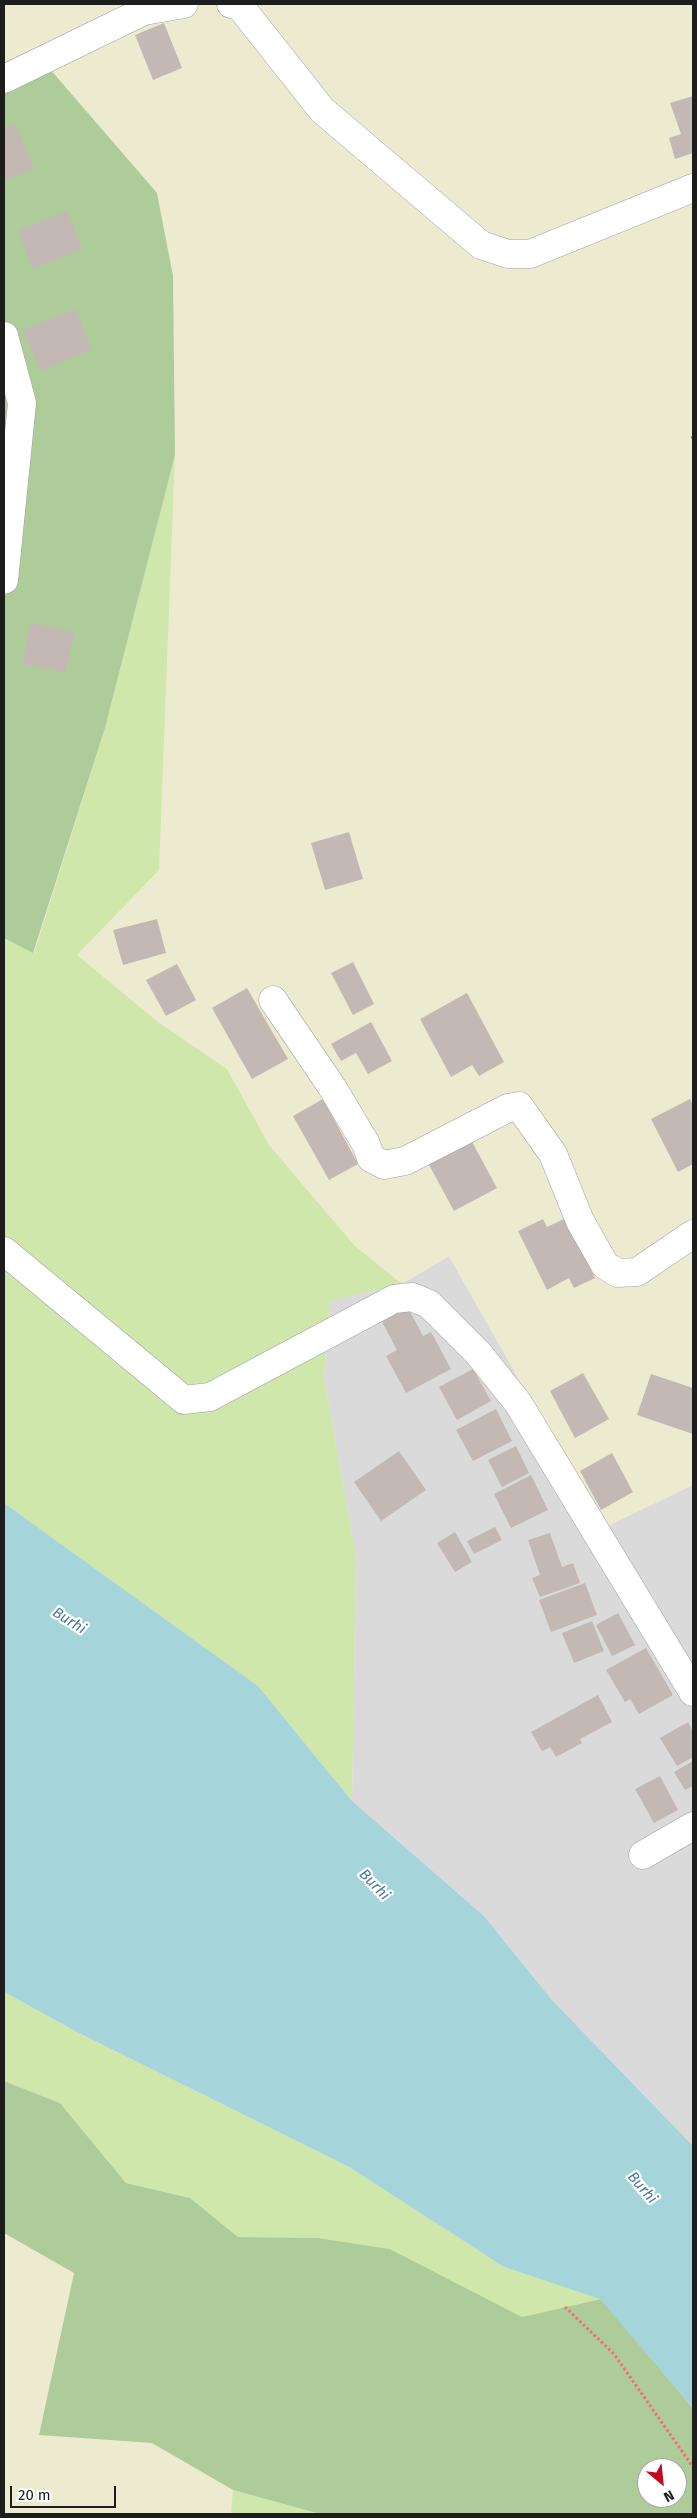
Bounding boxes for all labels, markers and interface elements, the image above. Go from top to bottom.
water label: Burhi [49,1604,89,1638]
water label: Burhi [355,1866,393,1904]
water label: Burhi [623,2168,661,2208]
north arrow [637,2458,687,2508]
scale bar [12,2476,119,2508]
text: 20 m [18,2486,51,2504]
text: N [661,2486,677,2505]

